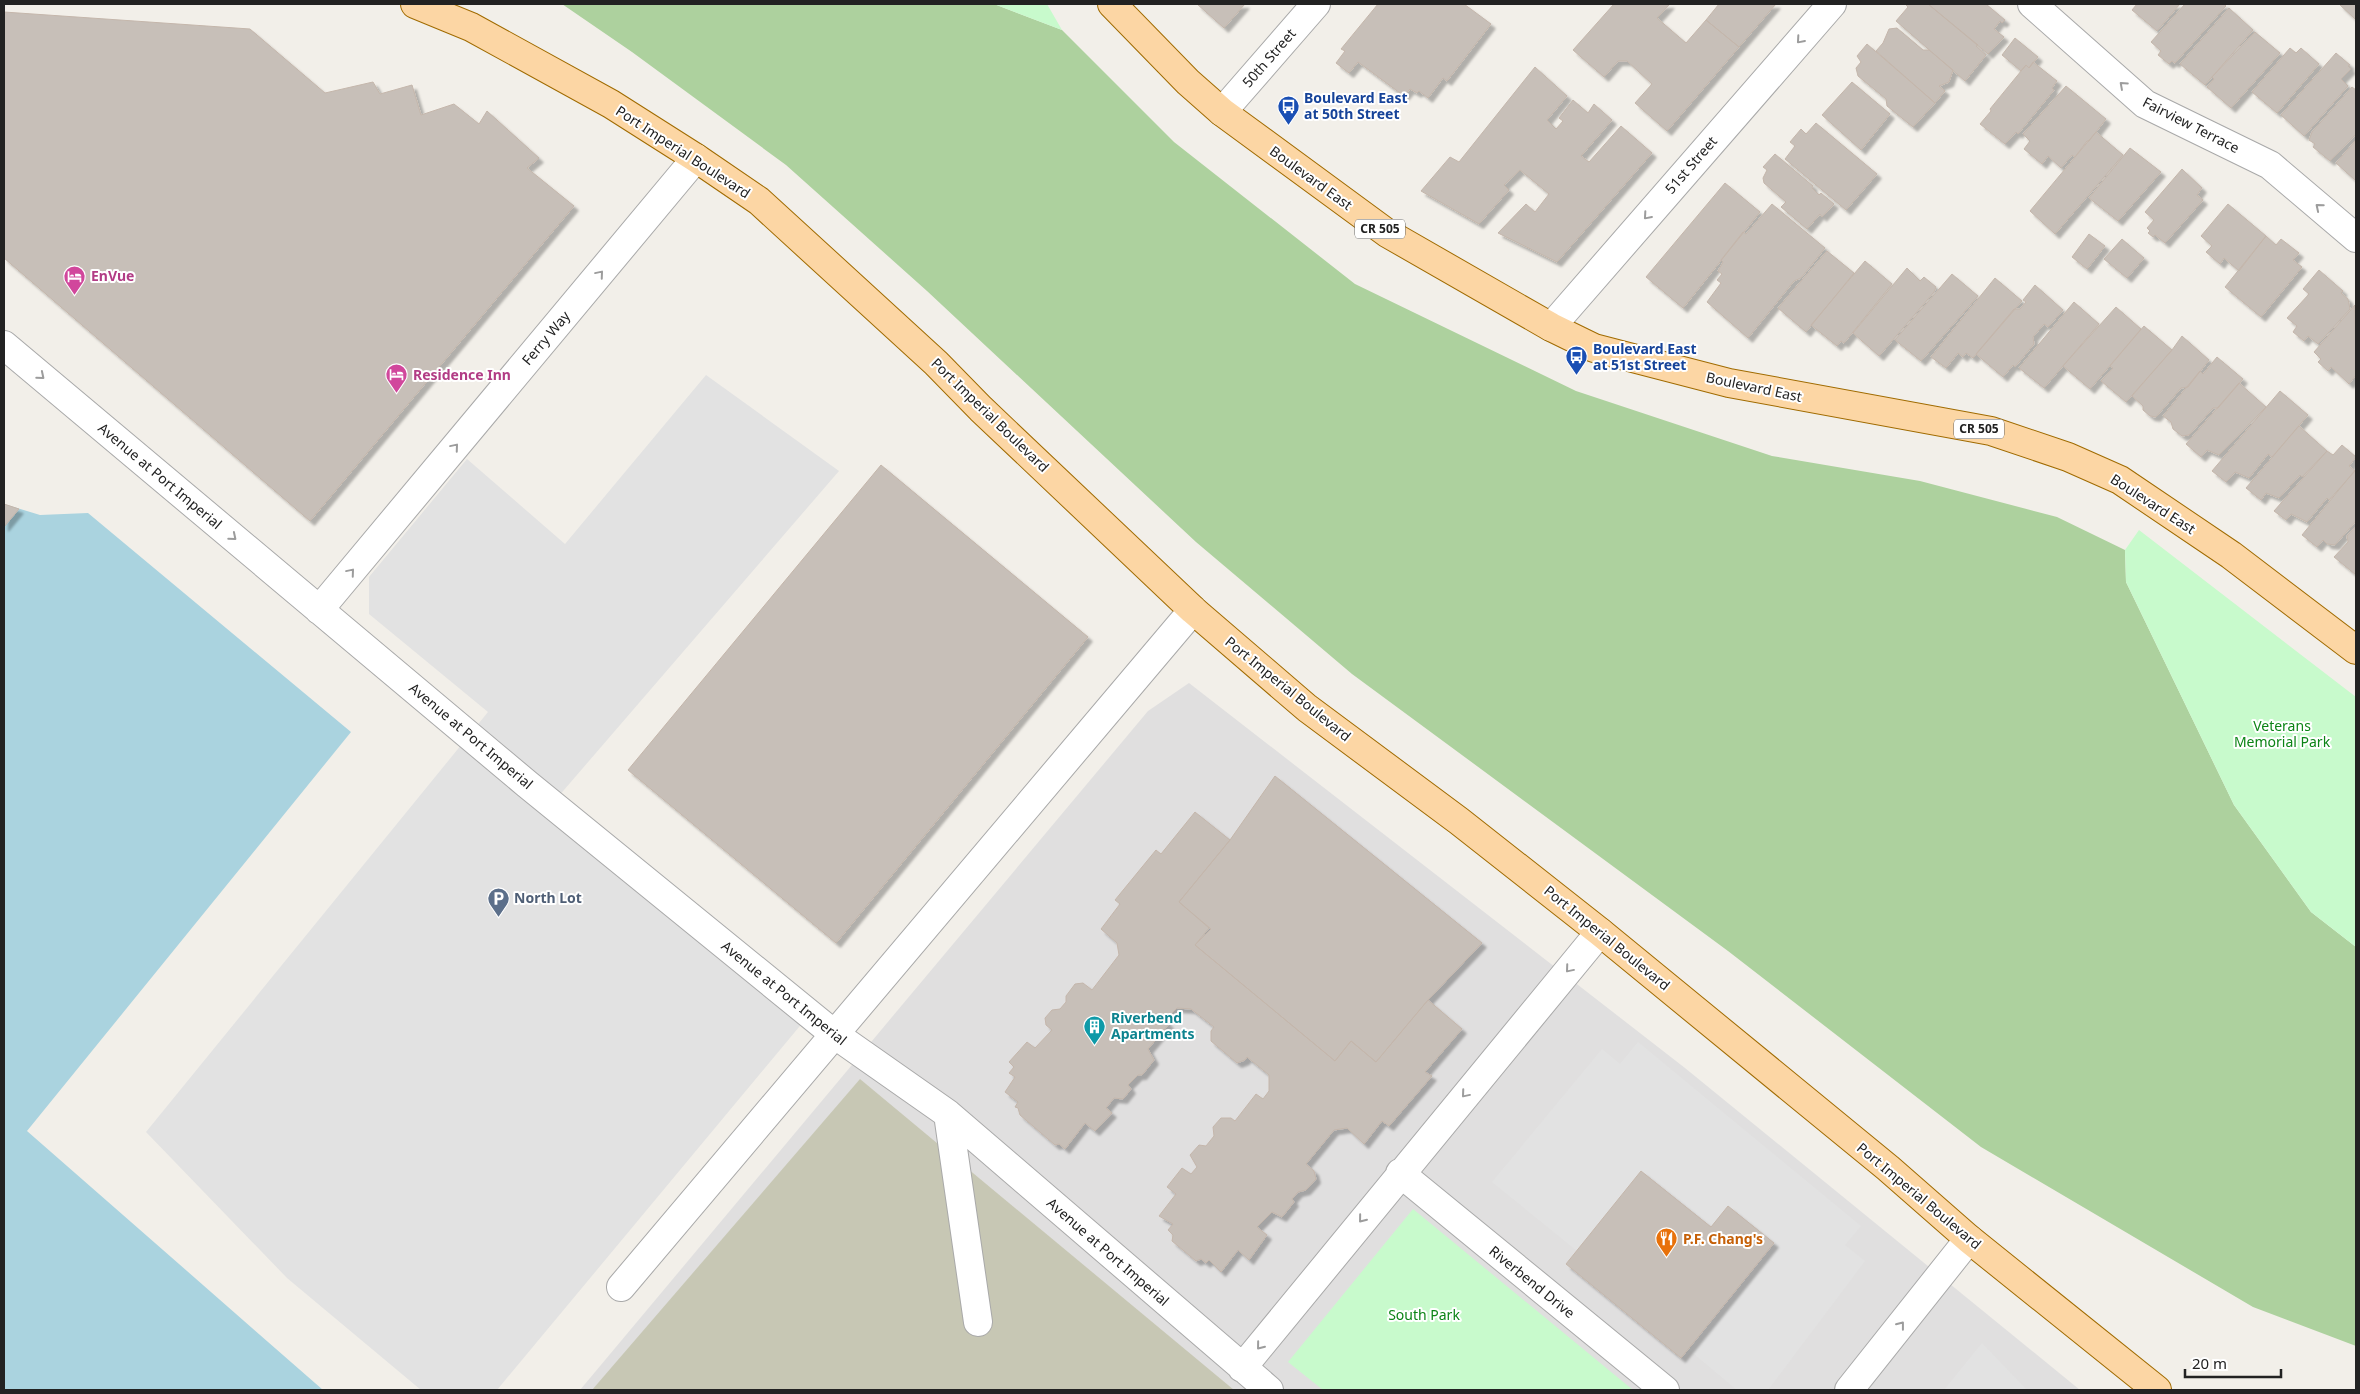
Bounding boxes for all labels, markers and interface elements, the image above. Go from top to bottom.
street label: 50th Street [1238,24,1300,91]
one-way arrow [1797,35,1806,44]
one-way arrow [2120,82,2129,91]
place label: Boulevard East at 50th Street [1304,88,1408,123]
street label: Fairview Terrace [2140,92,2243,157]
bus stop icon: Boulevard East at 50th Street [1276,94,1300,125]
street label: Port Imperial Boulevard [612,101,754,202]
street label: 51st Street [1660,132,1721,198]
street label: Boulevard East [1266,141,1356,214]
one-way arrow [2316,204,2325,212]
one-way arrow [1644,210,1653,219]
road number: CR 505 [1355,220,1405,238]
hotel icon: EnVue [63,264,87,295]
place label: EnVue [91,266,134,285]
one-way arrow [594,271,602,280]
street label: Ferry Way [517,306,574,369]
place label: Boulevard East at 51st Street [1593,339,1697,374]
bus stop icon: Boulevard East at 51st Street [1565,345,1589,376]
street label: Port Imperial Boulevard [927,353,1053,476]
hotel icon: Residence Inn [385,363,409,394]
place label: Residence Inn [413,365,511,384]
street label: Boulevard East [1704,367,1804,406]
one-way arrow [36,371,45,380]
street label: Avenue at Port Imperial [94,418,226,533]
road number: CR 505 [1954,419,2004,438]
one-way arrow [449,444,458,453]
street label: Boulevard East [2107,469,2199,538]
one-way arrow [227,531,236,540]
one-way arrow [345,569,353,578]
street label: Port Imperial Boulevard [1221,632,1355,745]
street label: Avenue at Port Imperial [405,678,537,793]
park label: Veterans Memorial Park [2234,716,2331,751]
street label: Port Imperial Boulevard [1540,881,1674,994]
parking icon: North Lot [486,886,510,917]
place label: North Lot [514,888,582,907]
street label: Avenue at Port Imperial [718,936,851,1049]
one-way arrow [1567,963,1575,972]
place label: Riverbend Apartments [1111,1008,1194,1043]
building icon: Riverbend Apartments [1083,1014,1107,1045]
one-way arrow [1463,1088,1471,1097]
street label: Port Imperial Boulevard [1853,1138,1985,1253]
street label: Avenue at Port Imperial [1043,1193,1173,1310]
one-way arrow [1358,1214,1367,1223]
restaurant icon: P.F. Chang's [1655,1227,1679,1258]
place label: P.F. Chang's [1683,1229,1763,1248]
street label: Riverbend Drive [1485,1241,1579,1322]
park label: South Park [1388,1305,1460,1324]
one-way arrow [1896,1322,1905,1331]
one-way arrow [1256,1340,1265,1349]
scale bar [2185,1346,2281,1378]
text: 20 m [2192,1353,2227,1373]

